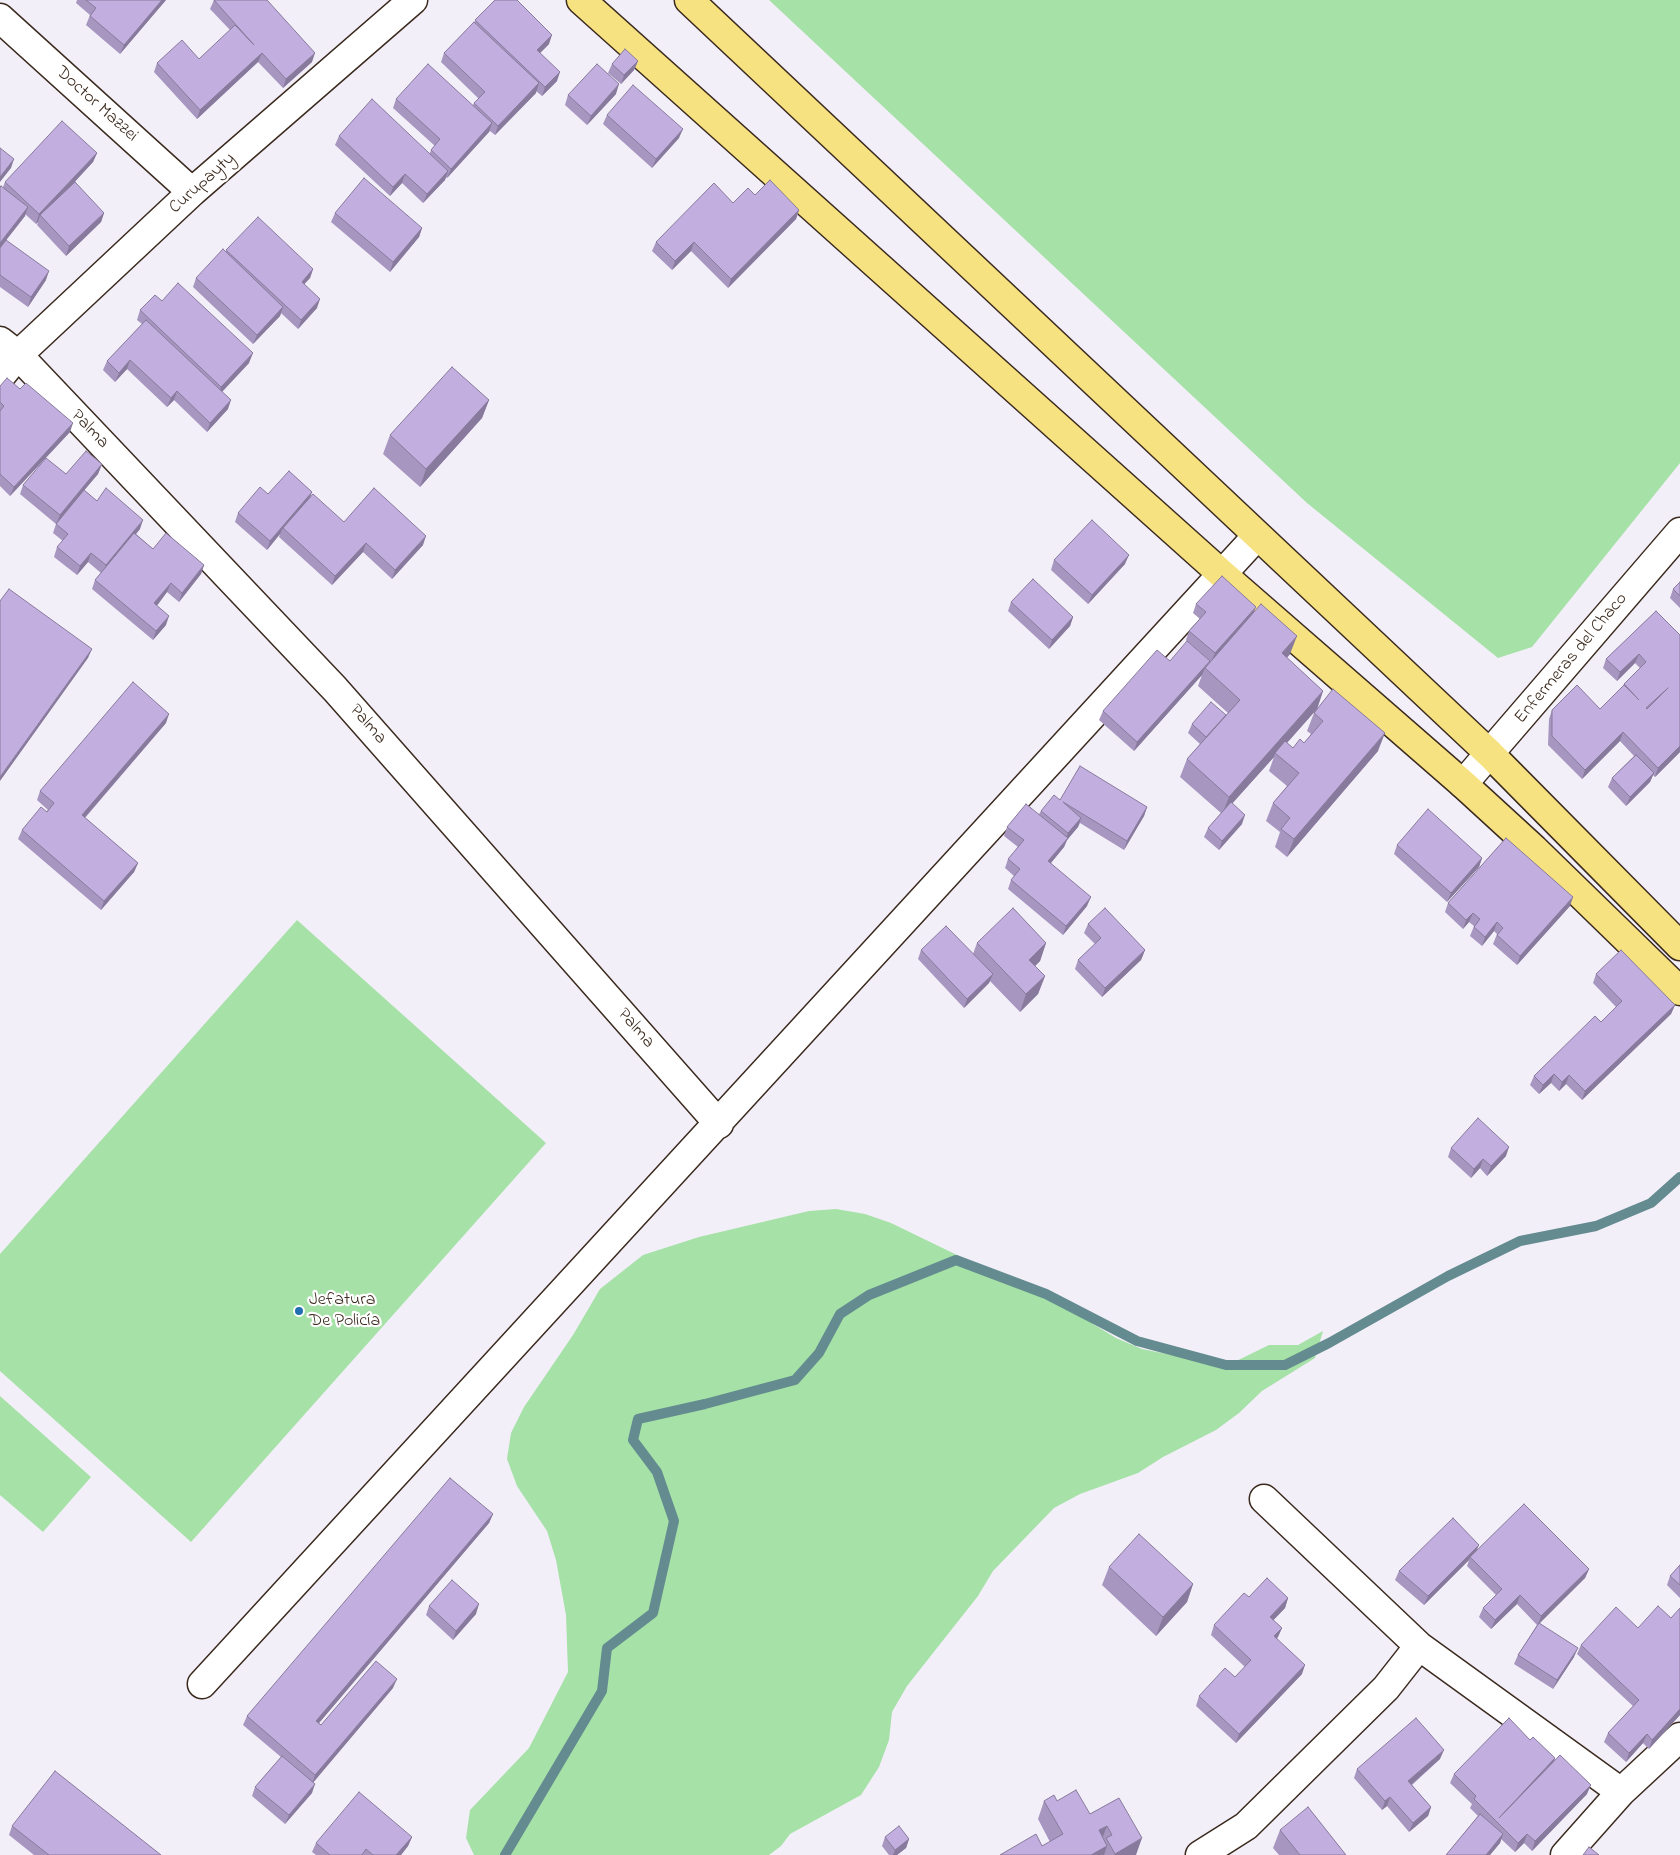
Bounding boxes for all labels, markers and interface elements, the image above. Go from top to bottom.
street label: Doctor Mazzei [50,62,142,148]
street label: Curupayty [165,149,241,219]
street label: Palma [65,406,113,454]
street label: Enfermeras del Chaco [1511,589,1633,729]
street label: Palma [344,701,390,749]
street label: Palma [612,1005,658,1053]
place label: Jefatura De Policía [309,1290,380,1332]
marker: Jefatura De Policía [293,1305,305,1317]

